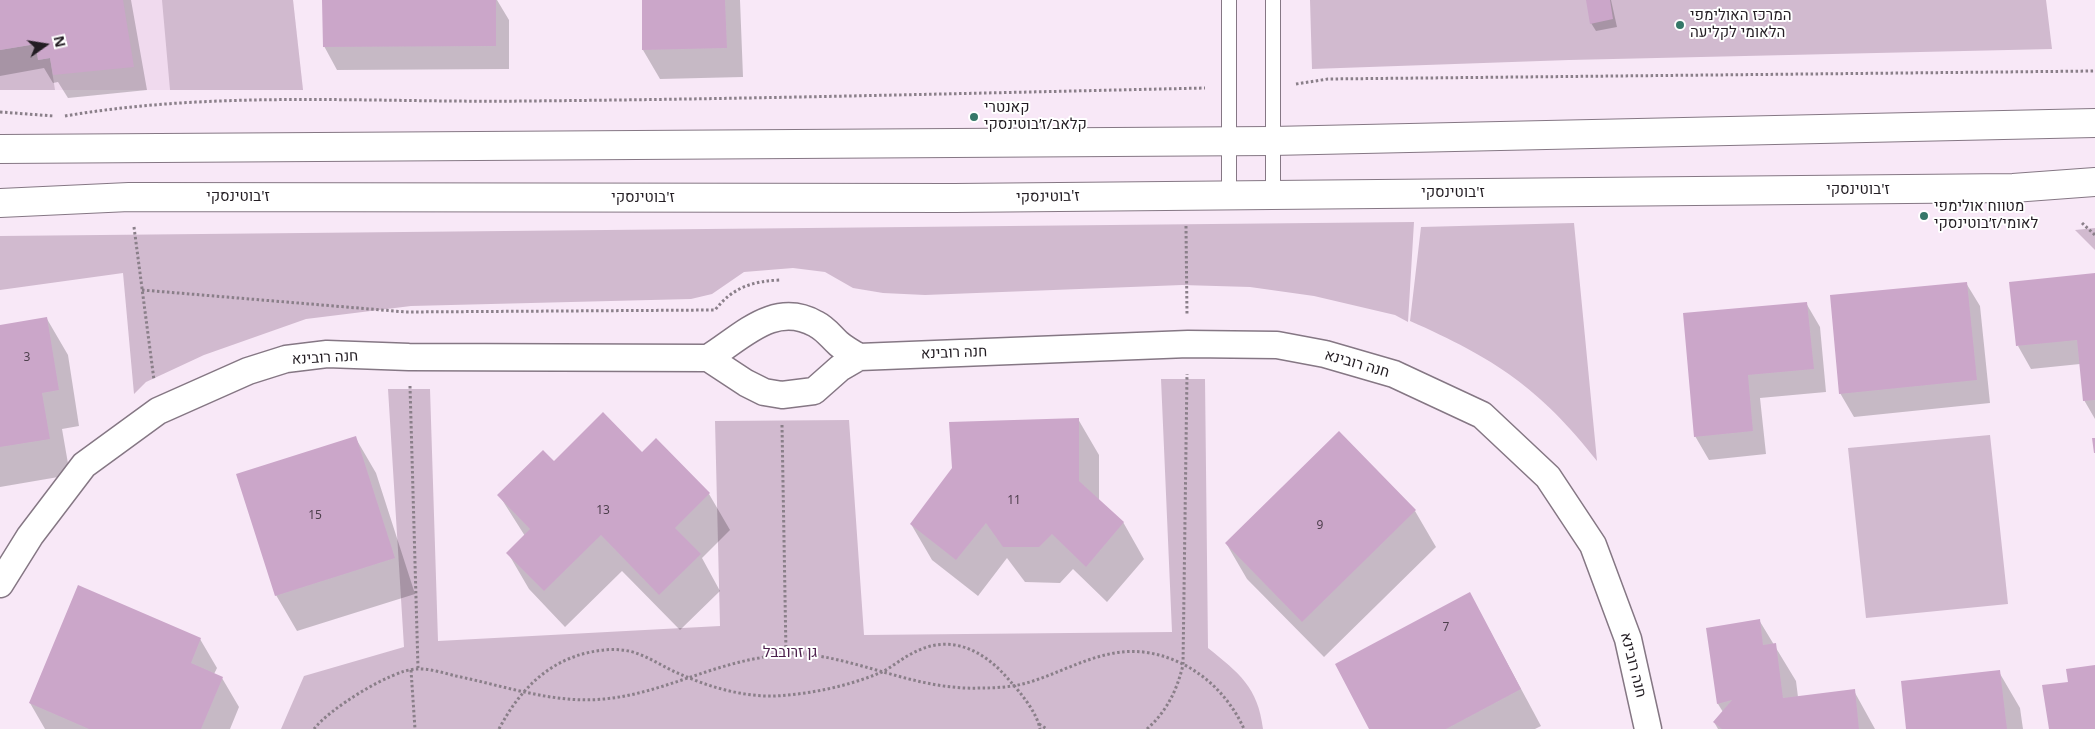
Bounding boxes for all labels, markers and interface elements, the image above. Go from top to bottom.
place label: המרכז האולימפי הלאומי לקליעה [1690,7,1792,42]
marker: המרכז האולימפי הלאומי לקליעה [1674,19,1686,31]
north arrow [20,20,70,70]
text: N [50,34,71,49]
place label: קאנטרי קלאב/ז׳בוטינסקי [984,99,1087,134]
marker: קאנטרי קלאב/ז׳בוטינסקי [968,111,980,123]
street label: ז'בוטינסקי [1826,181,1890,199]
street label: ז'בוטינסקי [1421,184,1485,202]
street label: ז'בוטינסקי [1016,187,1080,207]
street label: ז'בוטינסקי [206,188,270,206]
street label: ז'בוטינסקי [611,189,675,207]
place label: מטווח אולימפי לאומי/ז׳בוטינסקי [1934,198,2038,233]
marker: מטווח אולימפי לאומי/ז׳בוטינסקי [1918,210,1930,222]
street label: חנה רובינא [920,343,988,363]
street label: חנה רובינא [1323,346,1391,382]
street label: חנה רובינא [291,347,359,369]
house number: 3 [24,351,30,365]
house number: 11 [1007,494,1021,508]
house number: 13 [596,504,610,518]
house number: 15 [308,509,322,523]
house number: 9 [1317,519,1323,533]
house number: 7 [1443,621,1449,635]
street label: חנה רובינא [1616,631,1650,699]
park label: גן זרובבל [763,644,817,662]

